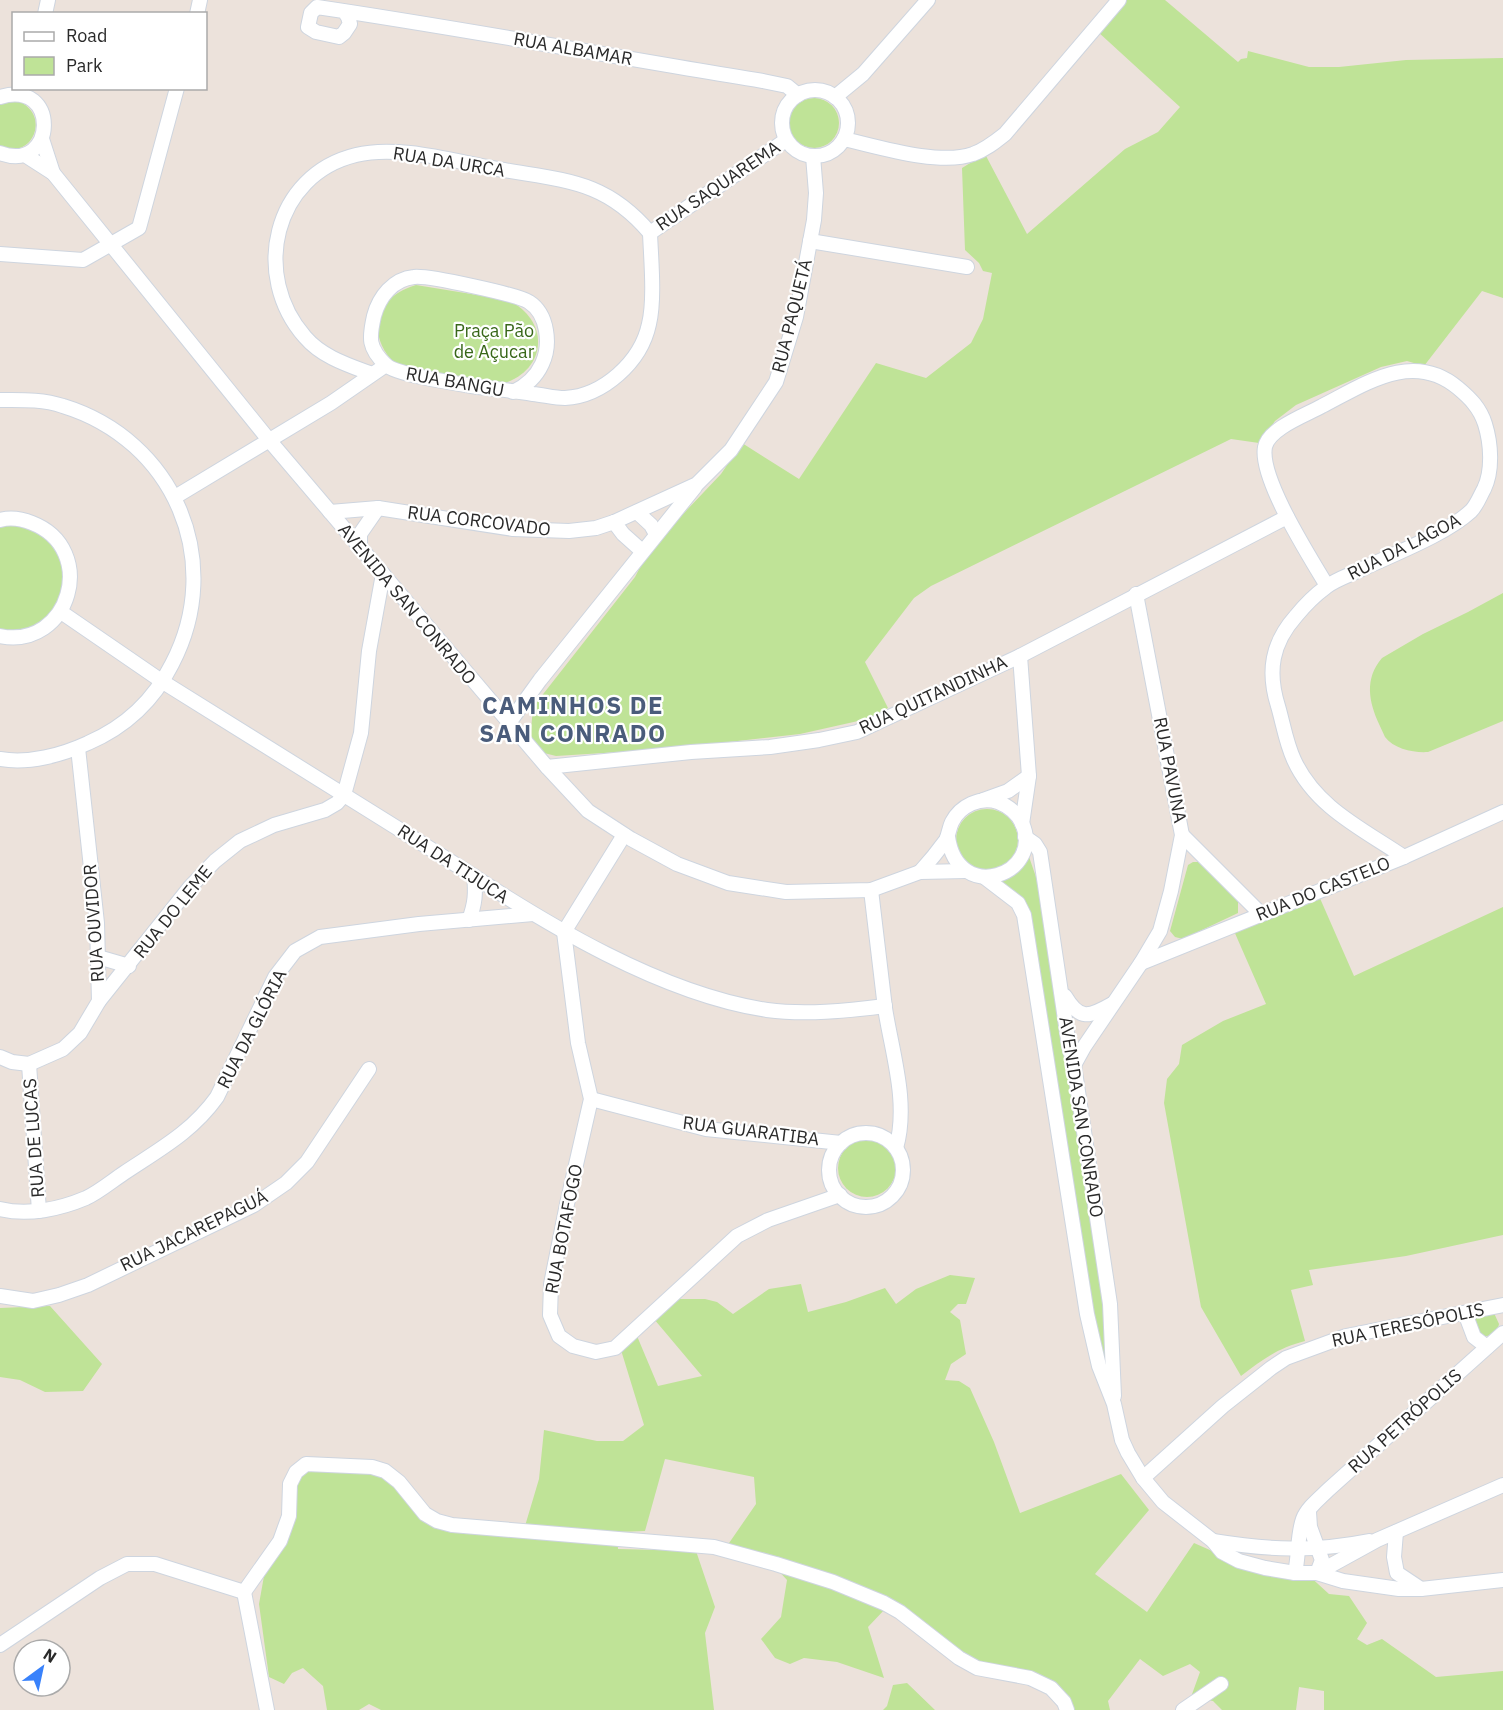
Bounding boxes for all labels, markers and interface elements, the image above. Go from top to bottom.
legend [12,12,207,90]
text: Road [66,24,107,47]
street label: RUA ALBAMAR [512,27,634,70]
text: Park [66,54,103,77]
street label: RUA SAQUAREMA [651,135,785,236]
street label: RUA DA URCA [391,141,507,182]
street label: RUA PAQUETÁ [766,256,817,375]
park label: Praça Pão de Açucar [454,319,535,363]
street label: RUA BANGU [404,362,506,401]
street label: RUA CORCOVADO [406,500,552,541]
street label: RUA DA LAGOA [1343,508,1465,585]
street label: AVENIDA SAN CONRADO [333,518,481,689]
street label: RUA QUITANDINHA [855,650,1011,739]
district label: CAMINHOS DE SAN CONRADO [479,689,667,749]
street label: RUA PAVUNA [1149,715,1192,825]
street label: RUA DA TIJUCA [393,819,514,908]
street label: RUA DO CASTELO [1252,851,1393,926]
street label: RUA DO LEME [128,861,217,963]
street label: RUA OUVIDOR [78,863,109,983]
street label: RUA DA GLÓRIA [212,965,292,1092]
street label: AVENIDA SAN CONRADO [1054,1015,1109,1219]
street label: RUA DE LUCAS [18,1077,49,1199]
street label: RUA GUARATIBA [681,1111,821,1150]
street label: RUA BOTAFOGO [540,1162,587,1296]
street label: RUA JACAREPAGUÁ [116,1185,272,1276]
street label: RUA TERESÓPOLIS [1329,1297,1486,1352]
street label: RUA PETRÓPOLIS [1343,1364,1466,1478]
north arrow [12,1638,72,1698]
text: N [40,1644,60,1667]

